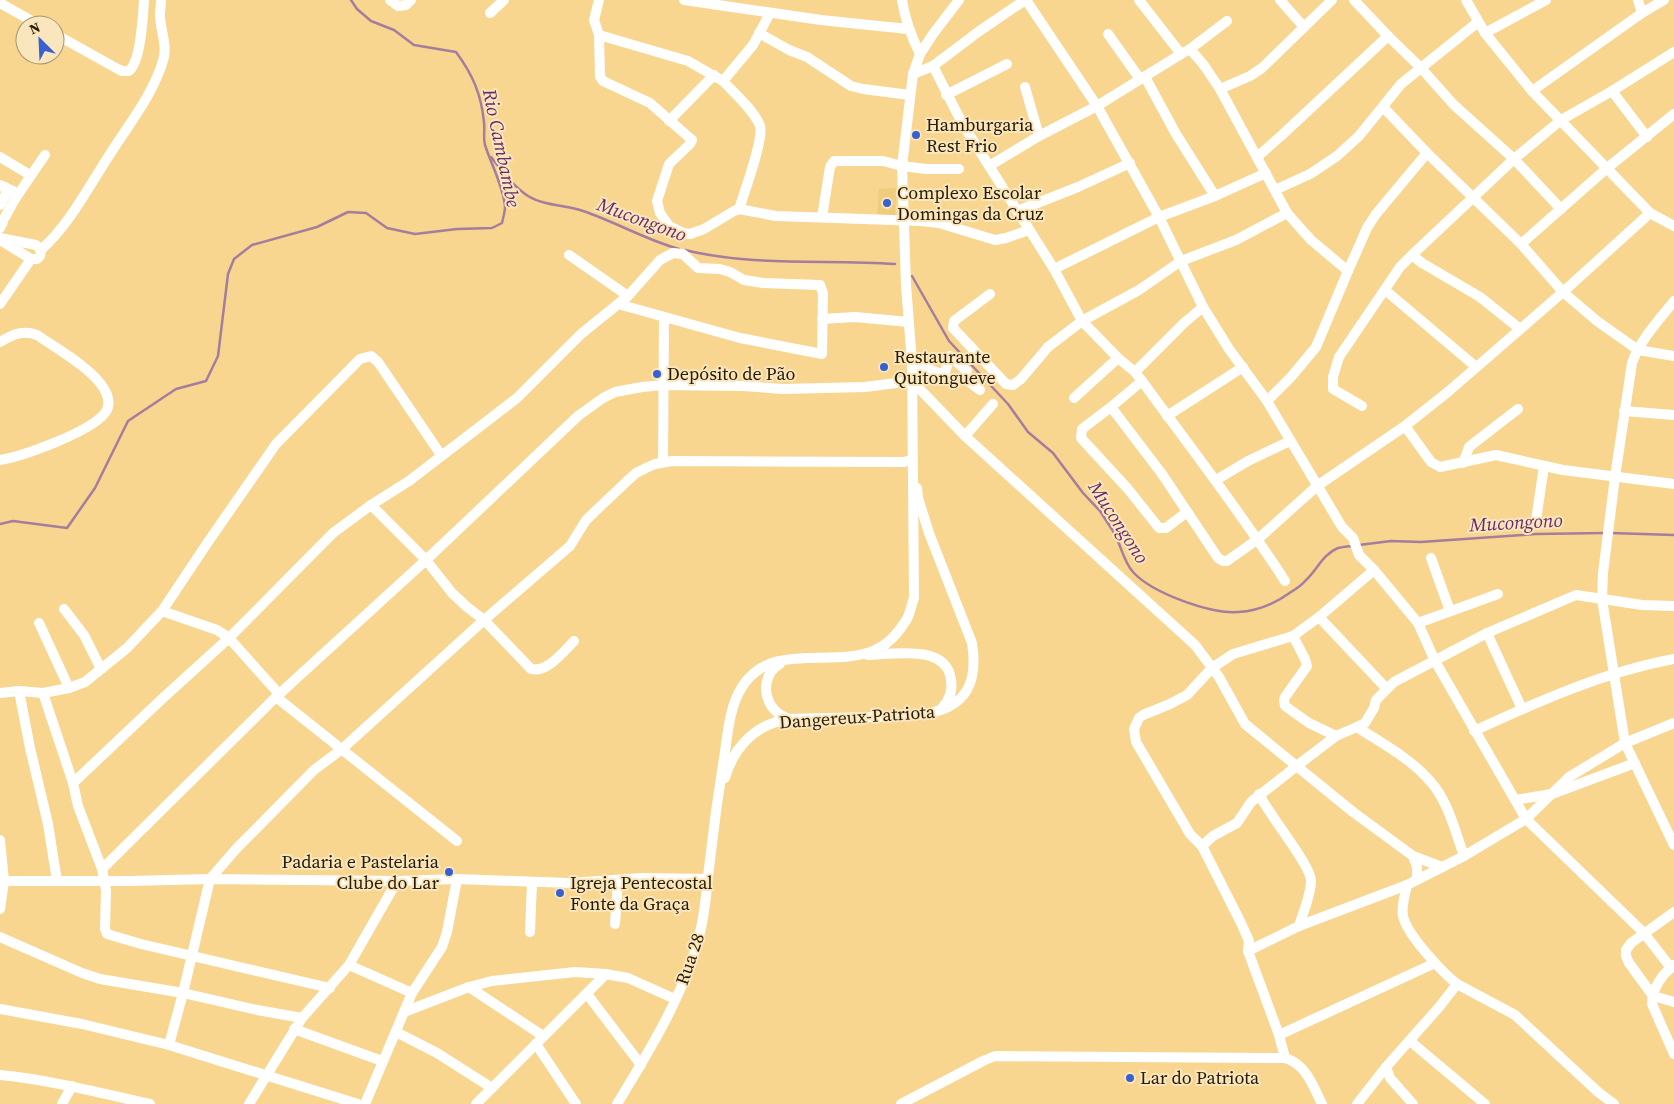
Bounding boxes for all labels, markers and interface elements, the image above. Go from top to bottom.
north arrow [15,15,65,65]
text: N [26,17,43,39]
water label: Rio Cambambe [477,85,527,210]
place label: Hamburgaria Rest Frio [926,112,1034,158]
marker: Hamburgaria Rest Frio [910,129,922,141]
place label: Complexo Escolar Domingas da Cruz [897,180,1043,226]
water label: Mucongono [593,190,690,247]
marker: Complexo Escolar Domingas da Cruz [881,197,893,209]
place label: Restaurante Quitongueve [894,344,996,390]
place label: Depósito de Pão [667,361,796,386]
marker: Restaurante Quitongueve [878,361,890,373]
marker: Depósito de Pão [651,368,663,380]
water label: Mucongono [1082,475,1155,568]
water label: Mucongono [1468,507,1563,537]
street label: Dangereux-Patriota [778,699,937,734]
place label: Padaria e Pastelaria Clube do Lar [282,849,440,895]
marker: Padaria e Pastelaria Clube do Lar [443,866,455,878]
place label: Igreja Pentecostal Fonte da Graça [570,870,713,916]
marker: Igreja Pentecostal Fonte da Graça [554,887,566,899]
street label: Rua 28 [669,930,710,988]
place label: Lar do Patriota [1140,1065,1260,1090]
marker: Lar do Patriota [1124,1072,1136,1084]

